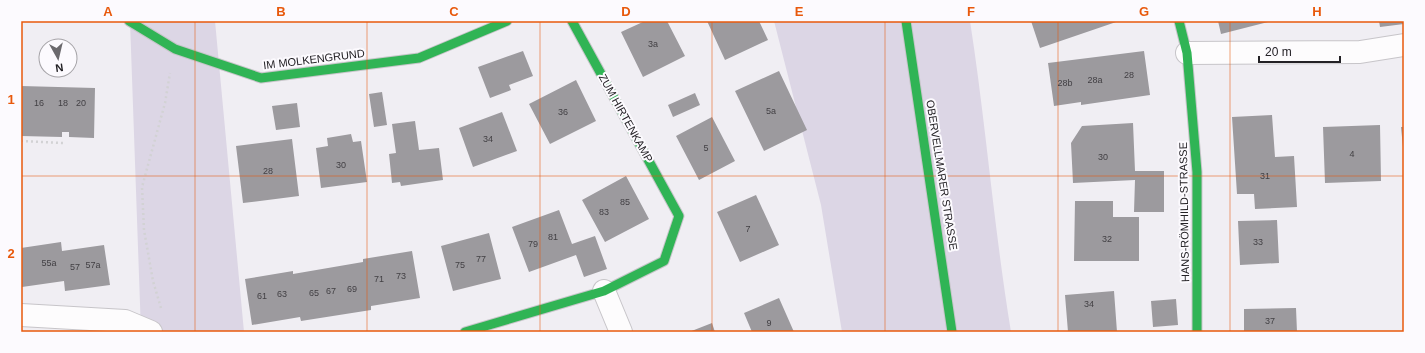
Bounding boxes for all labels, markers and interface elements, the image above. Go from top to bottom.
text: A [103,4,113,19]
text: B [276,4,286,19]
text: C [449,4,459,19]
text: D [621,4,631,19]
text: E [795,4,804,19]
text: F [967,4,975,19]
text: G [1139,4,1149,19]
text: H [1312,4,1322,19]
north arrow [38,38,78,78]
scale bar [1259,38,1340,64]
house number: 3a [648,39,658,49]
text: 20 m [1265,45,1292,59]
street label: IM MOLKENGRUND [263,47,365,71]
text: N [55,61,64,74]
house number: 28 [1124,70,1134,80]
street label: ZUM HIRTENKAMP [597,72,655,164]
house number: 28a [1087,75,1103,85]
house number: 28b [1057,78,1073,88]
text: 1 [7,92,15,107]
house number: 16 [34,98,44,108]
house number: 18 [58,98,68,108]
house number: 20 [76,98,86,108]
street label: OBERVELLMARER STRASSE [924,99,960,251]
house number: 5a [766,106,776,116]
house number: 36 [558,107,568,117]
house number: 34 [483,134,493,144]
street label: HANS-RÖMHILD-STRASSE [1177,142,1191,282]
house number: 5 [703,143,709,153]
house number: 4 [1349,149,1355,159]
house number: 30 [1098,152,1108,162]
house number: 30 [336,160,346,170]
house number: 28 [263,166,273,176]
house number: 31 [1260,171,1270,181]
house number: 85 [620,197,630,207]
house number: 83 [599,207,609,217]
house number: 7 [745,224,751,234]
house number: 81 [548,232,558,242]
house number: 32 [1102,234,1112,244]
house number: 33 [1253,237,1263,247]
house number: 79 [528,239,538,249]
text: 2 [7,246,15,261]
house number: 77 [476,254,486,264]
house number: 55a [41,258,57,268]
house number: 57a [85,260,101,270]
house number: 75 [455,260,465,270]
house number: 57 [70,262,80,272]
house number: 73 [396,271,406,281]
house number: 71 [374,274,384,284]
house number: 69 [347,284,357,294]
house number: 67 [326,286,336,296]
house number: 65 [309,288,319,298]
house number: 63 [277,289,287,299]
house number: 61 [257,291,267,301]
house number: 34 [1084,299,1094,309]
house number: 37 [1265,316,1275,326]
house number: 9 [766,318,772,328]

